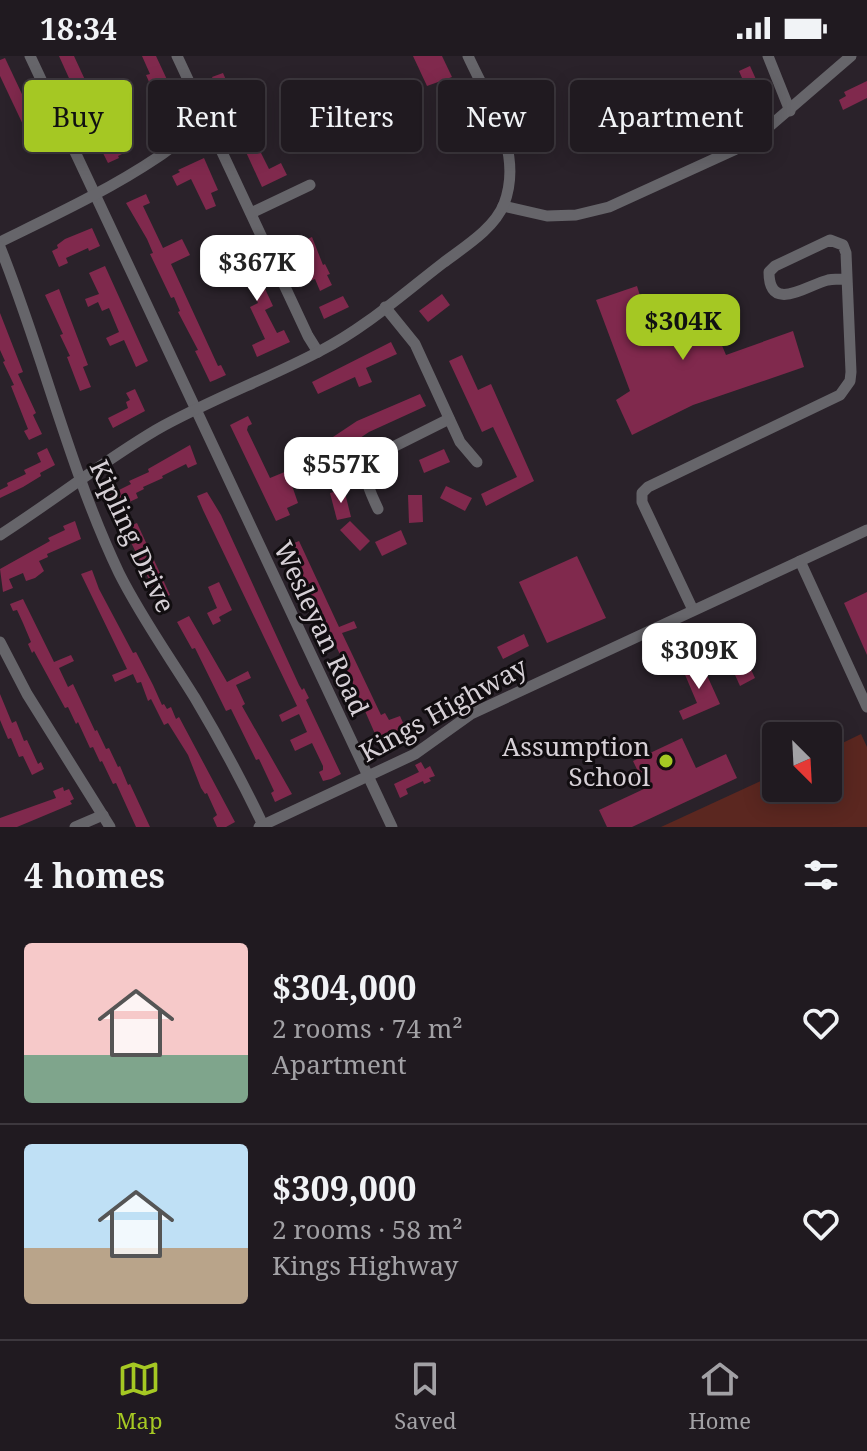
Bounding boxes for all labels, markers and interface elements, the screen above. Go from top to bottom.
text: 18:34 [40,8,117,49]
chip: Buy [24,80,132,152]
chip: Rent [148,80,265,152]
chip: Filters [281,80,422,152]
chip: New [438,80,554,152]
chip: Apartment [570,80,772,152]
pin: $367K [201,235,313,303]
text: $367K [218,243,296,279]
pin: $304K [627,294,739,362]
text: $304K [644,302,722,338]
pin: $557K [285,437,397,505]
text: $557K [302,445,380,481]
street label: Kipling Drive [82,454,184,618]
street label: Wesleyan Road [266,535,378,721]
pin: $309K [643,623,755,691]
text: $309K [660,631,738,667]
street label: Kings Highway [353,648,534,770]
north arrow [762,722,842,802]
map controls [762,722,842,802]
place label: Assumption School [502,728,650,794]
marker: Assumption School [657,752,675,770]
text: 4 homes [24,852,165,898]
icon: filters [799,853,843,897]
text: $304,000 [272,964,416,1010]
icon: home [88,975,184,1071]
icon: heart [799,1001,843,1045]
text: 2 rooms · 74 m² [272,1010,463,1046]
text: Apartment [272,1046,407,1082]
text: $309,000 [272,1165,416,1211]
icon: home [88,1176,184,1272]
icon: heart [799,1202,843,1246]
text: 2 rooms · 58 m² [272,1211,463,1247]
text: Kings Highway [272,1247,458,1283]
tab: Map [116,1357,162,1435]
tab: Saved [394,1357,457,1435]
tab: Home [688,1357,751,1435]

